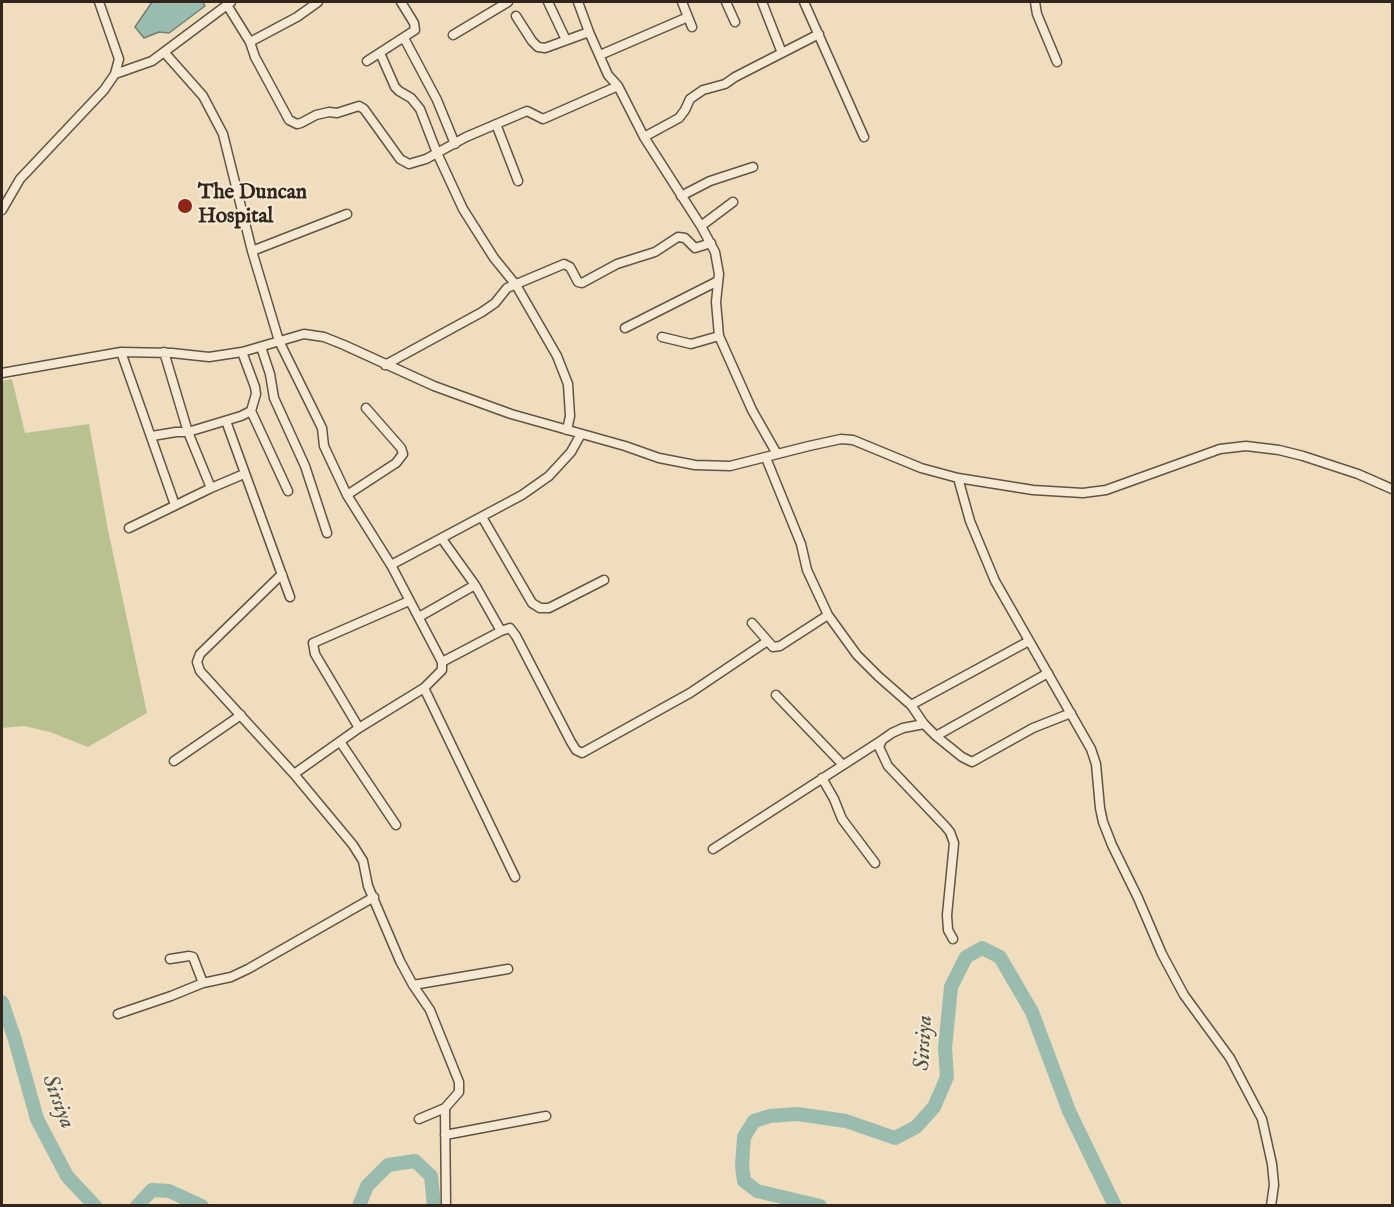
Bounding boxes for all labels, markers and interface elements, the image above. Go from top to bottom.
place label: The Duncan Hospital [198,181,307,231]
marker: The Duncan Hospital [176,197,194,215]
water label: Sirsiya [910,1015,940,1071]
water label: Sirsiya [35,1071,79,1133]

